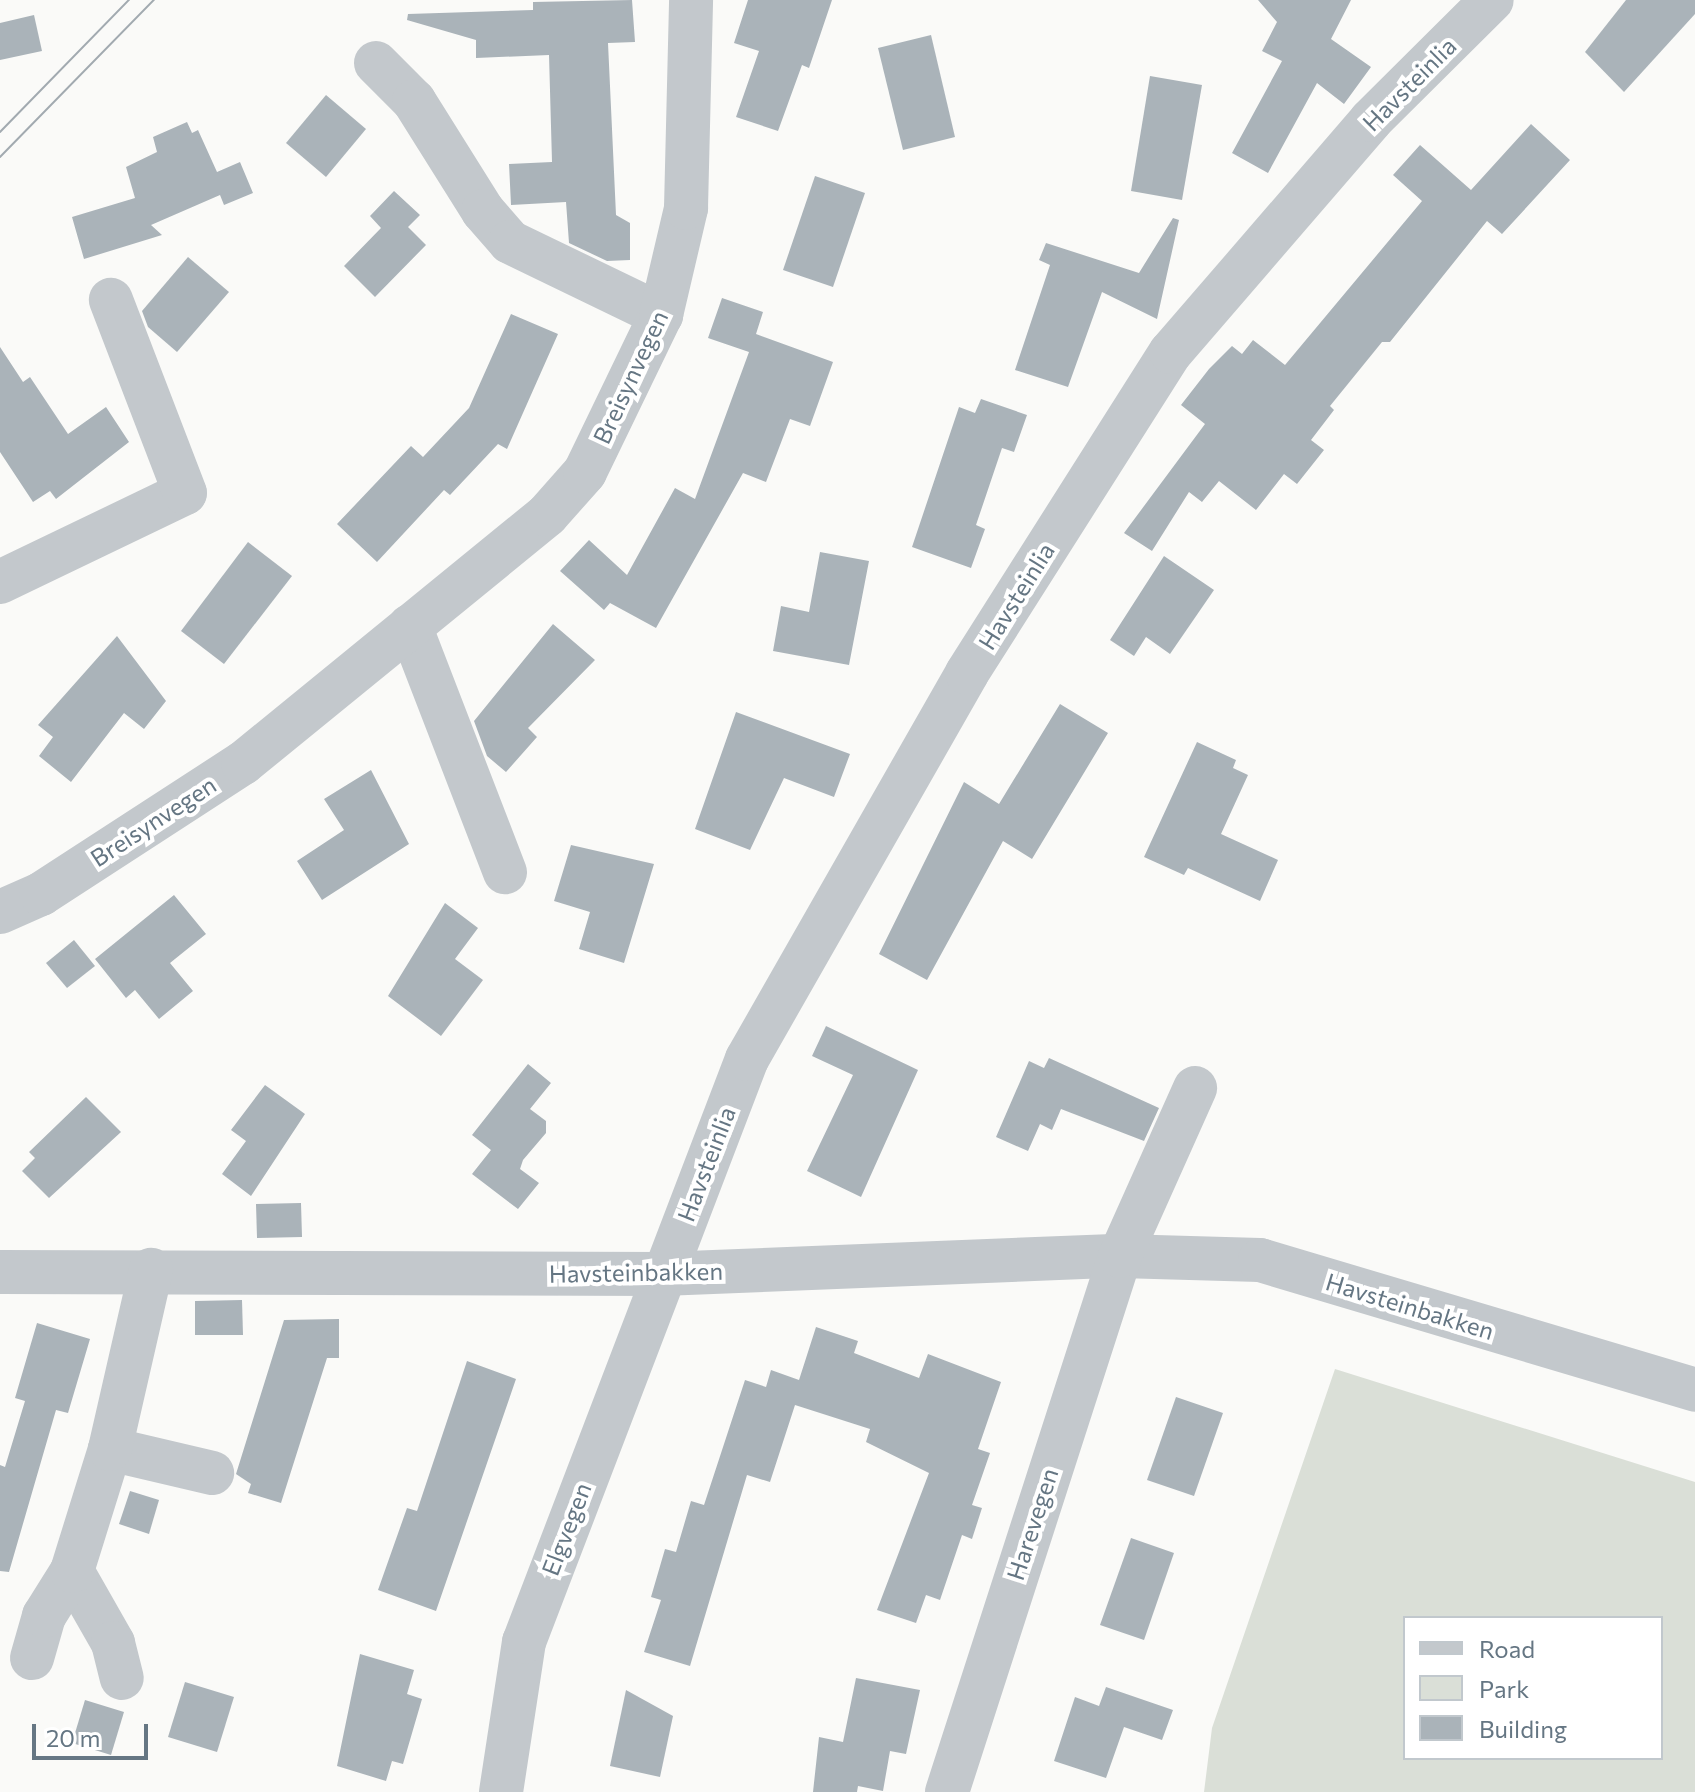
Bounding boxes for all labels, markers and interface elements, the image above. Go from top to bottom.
street label: Havsteinlia [1356,31,1462,137]
street label: Breisynvegen [587,306,673,448]
street label: Havsteinlia [972,537,1060,655]
street label: Breisynvegen [85,770,221,872]
street label: Havsteinlia [671,1103,741,1225]
street label: Havsteinbakken [549,1256,723,1288]
street label: Havsteinbakken [1323,1267,1497,1345]
street label: Harevegen [1000,1464,1064,1584]
street label: Elgvegen [535,1479,597,1579]
legend [1403,1616,1663,1760]
text: Road [1479,1634,1535,1663]
text: Park [1479,1674,1529,1703]
scale bar [36,1708,152,1758]
text: Building [1479,1714,1567,1743]
text: 20 m [46,1723,100,1752]

